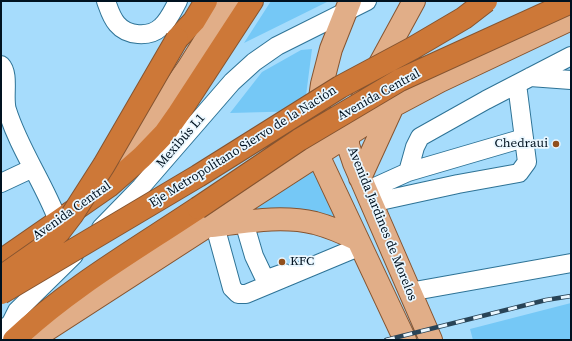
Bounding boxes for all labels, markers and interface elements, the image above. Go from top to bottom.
street label: Avenida Central [335,66,423,124]
street label: Eje Metropolitano Siervo de la Nación [146,83,340,211]
street label: Mexibús L1 [153,111,209,171]
place label: Chedraui [495,136,548,152]
marker: Chedraui [551,139,561,149]
street label: Avenida Jardines de Morelos [344,145,420,303]
street label: Avenida Central [30,178,114,244]
place label: KFC [290,254,314,270]
marker: KFC [277,257,287,267]

